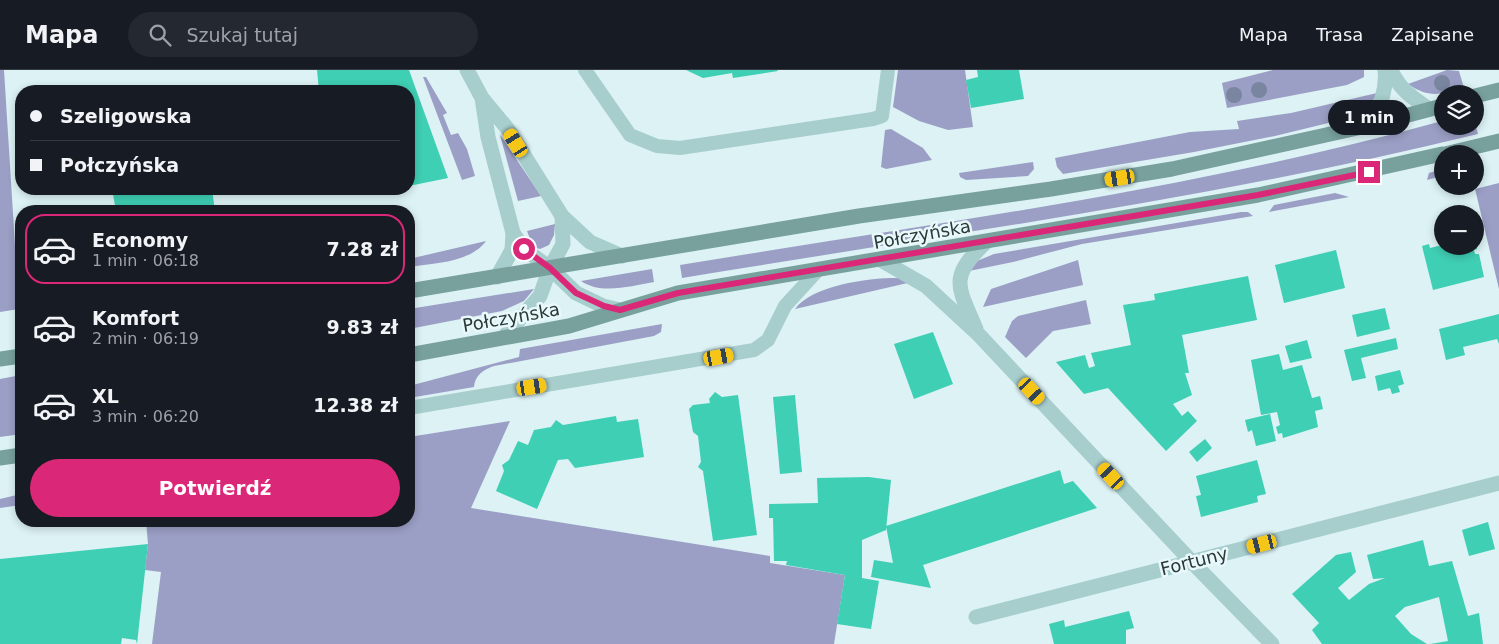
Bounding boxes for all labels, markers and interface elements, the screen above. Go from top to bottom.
search box [128,12,478,57]
text: Mapa [25,21,98,49]
icon: search [146,21,174,49]
text: Szukaj tutaj [186,24,298,46]
text: Mapa [1239,24,1288,45]
text: Trasa [1316,24,1363,45]
text: Zapisane [1391,24,1474,45]
map controls [1434,85,1484,255]
button: layers [1434,85,1484,135]
callout: 1 min [1328,99,1410,134]
text: Szeligowska [60,105,192,127]
text: 1 min [1344,108,1394,127]
car [501,126,530,160]
button: + [1434,145,1484,195]
text: Połczyńska [60,154,179,176]
route end [1358,161,1380,183]
car [1104,168,1135,188]
button: − [1434,205,1484,255]
street label: Połczyńska [872,215,972,253]
icon: car [32,227,77,272]
text: Economy [92,229,188,251]
text: 7.28 zł [326,238,398,260]
route start [513,238,535,260]
text: 1 min · 06:18 [92,251,199,270]
street label: Połczyńska [461,298,561,336]
icon: car [32,305,77,350]
text: Komfort [92,307,179,329]
text: 9.83 zł [326,316,398,338]
text: 2 min · 06:19 [92,329,199,348]
car [702,347,735,367]
car [1016,375,1047,407]
car [516,377,547,397]
icon: car [32,383,77,428]
text: XL [92,385,119,407]
text: 12.38 zł [313,394,398,416]
text: 3 min · 06:20 [92,407,199,426]
button: Potwierdź [30,459,400,517]
car [1095,460,1126,492]
car [1245,533,1278,555]
street label: Fortuny [1158,542,1230,579]

